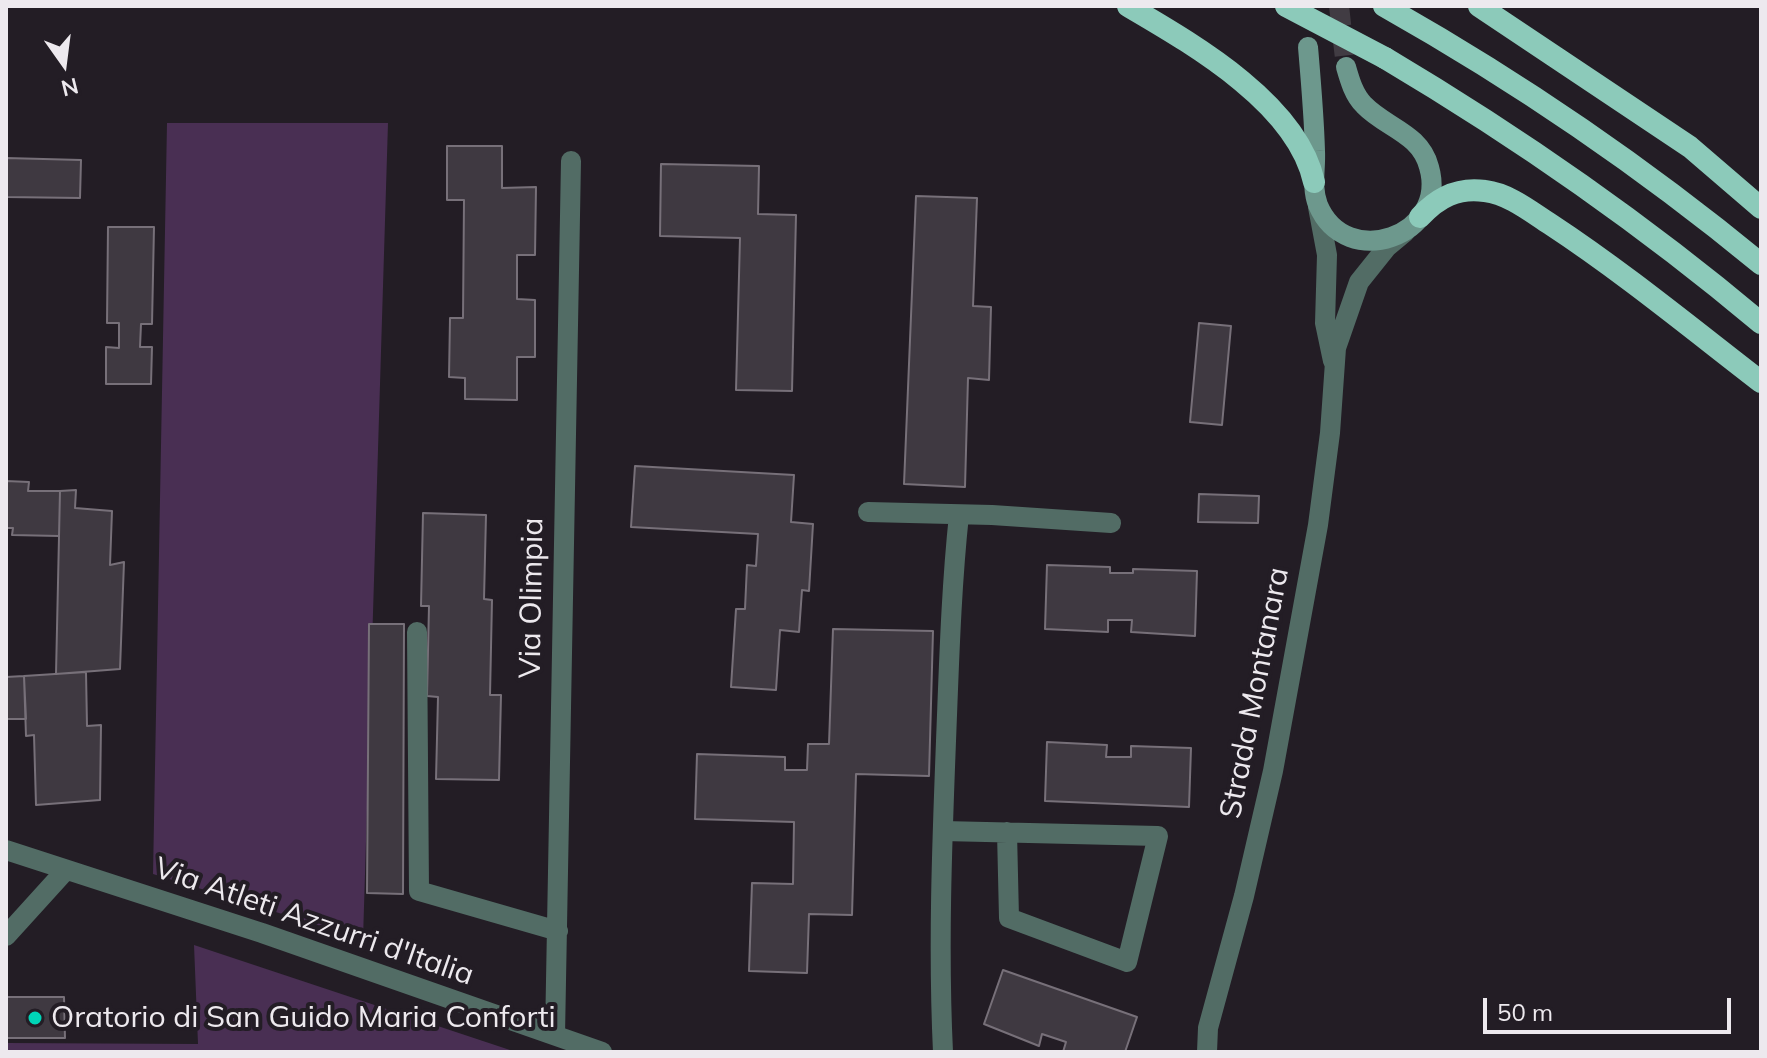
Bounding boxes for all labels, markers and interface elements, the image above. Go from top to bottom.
north arrow [24,24,104,104]
text: N [58,72,81,103]
street label: Via Olimpia [513,517,551,679]
street label: Strada Montanara [1213,564,1297,822]
street label: Via Atleti Azzurri d'Italia [150,850,478,994]
scale bar [1487,982,1735,1032]
text: 50 m [1497,997,1553,1027]
place label: Oratorio di San Guido Maria Conforti [51,1000,556,1036]
marker: Oratorio di San Guido Maria Conforti [26,1009,44,1027]

